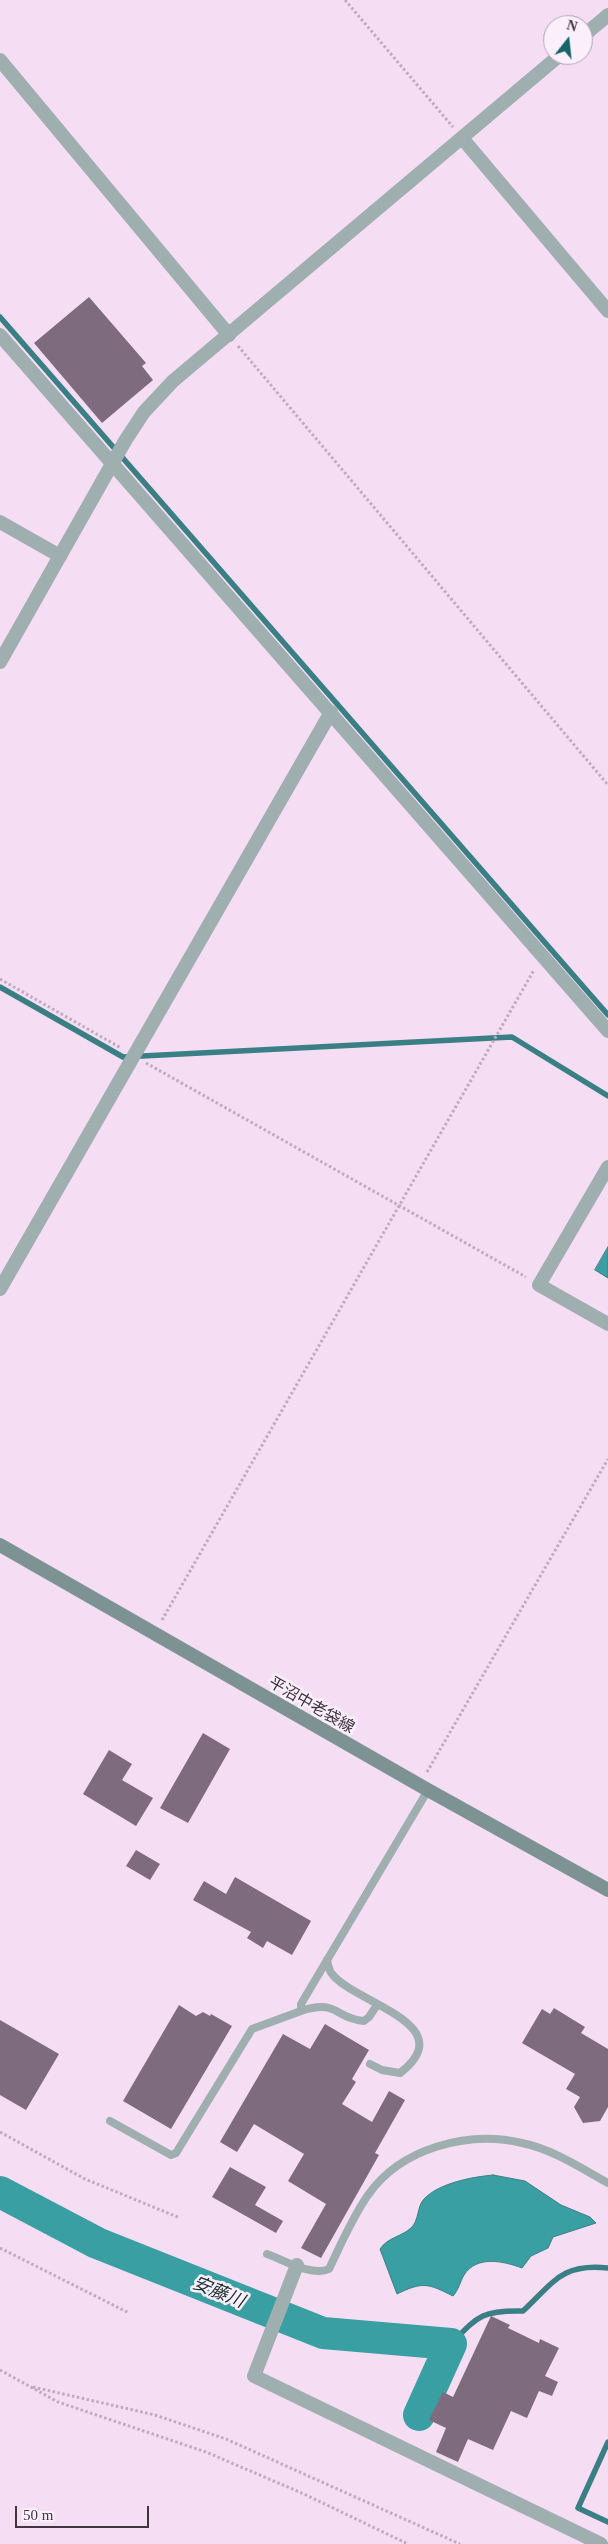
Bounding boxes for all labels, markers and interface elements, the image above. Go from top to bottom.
north arrow [543,15,593,65]
text: N [565,17,579,35]
street label: 平沼中老袋線 [266,1672,358,1736]
water label: 安藤川 [190,2271,248,2311]
scale bar [18,2496,151,2528]
text: 50 m [23,2507,53,2523]

